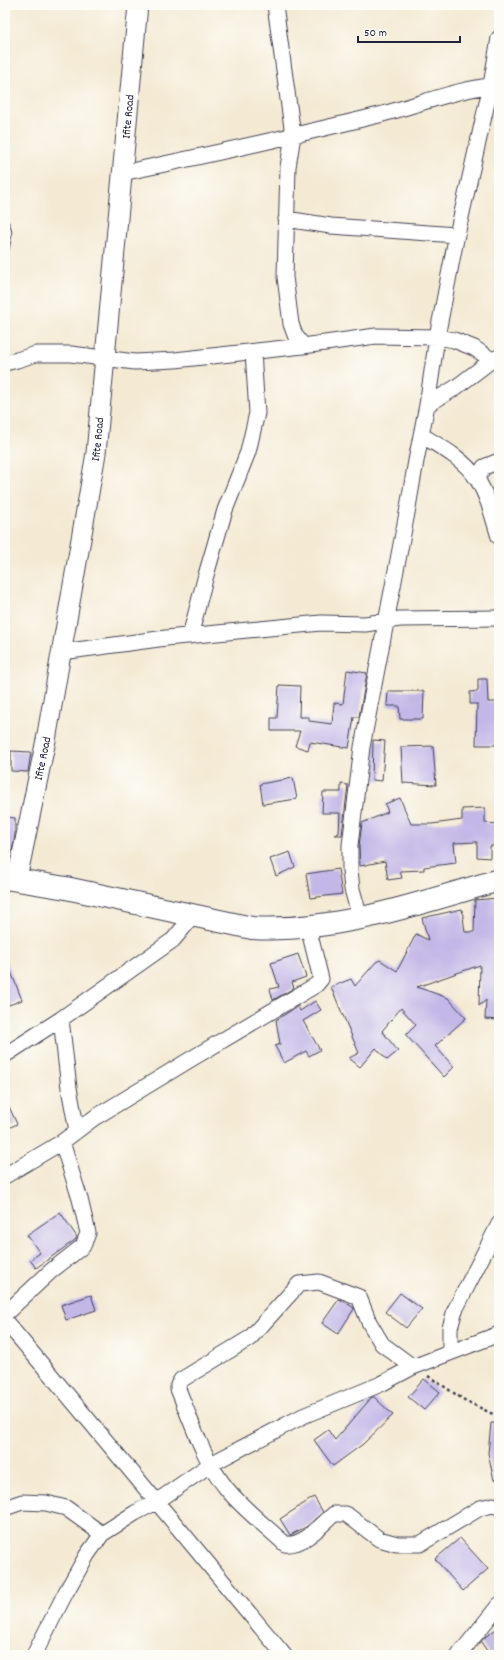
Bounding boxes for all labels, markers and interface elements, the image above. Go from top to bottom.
scale bar [358,18,460,44]
text: 50 m [364,25,387,42]
street label: Ifite Road [119,94,140,140]
street label: Ifite Road [88,417,109,463]
street label: Ifite Road [31,736,56,782]

